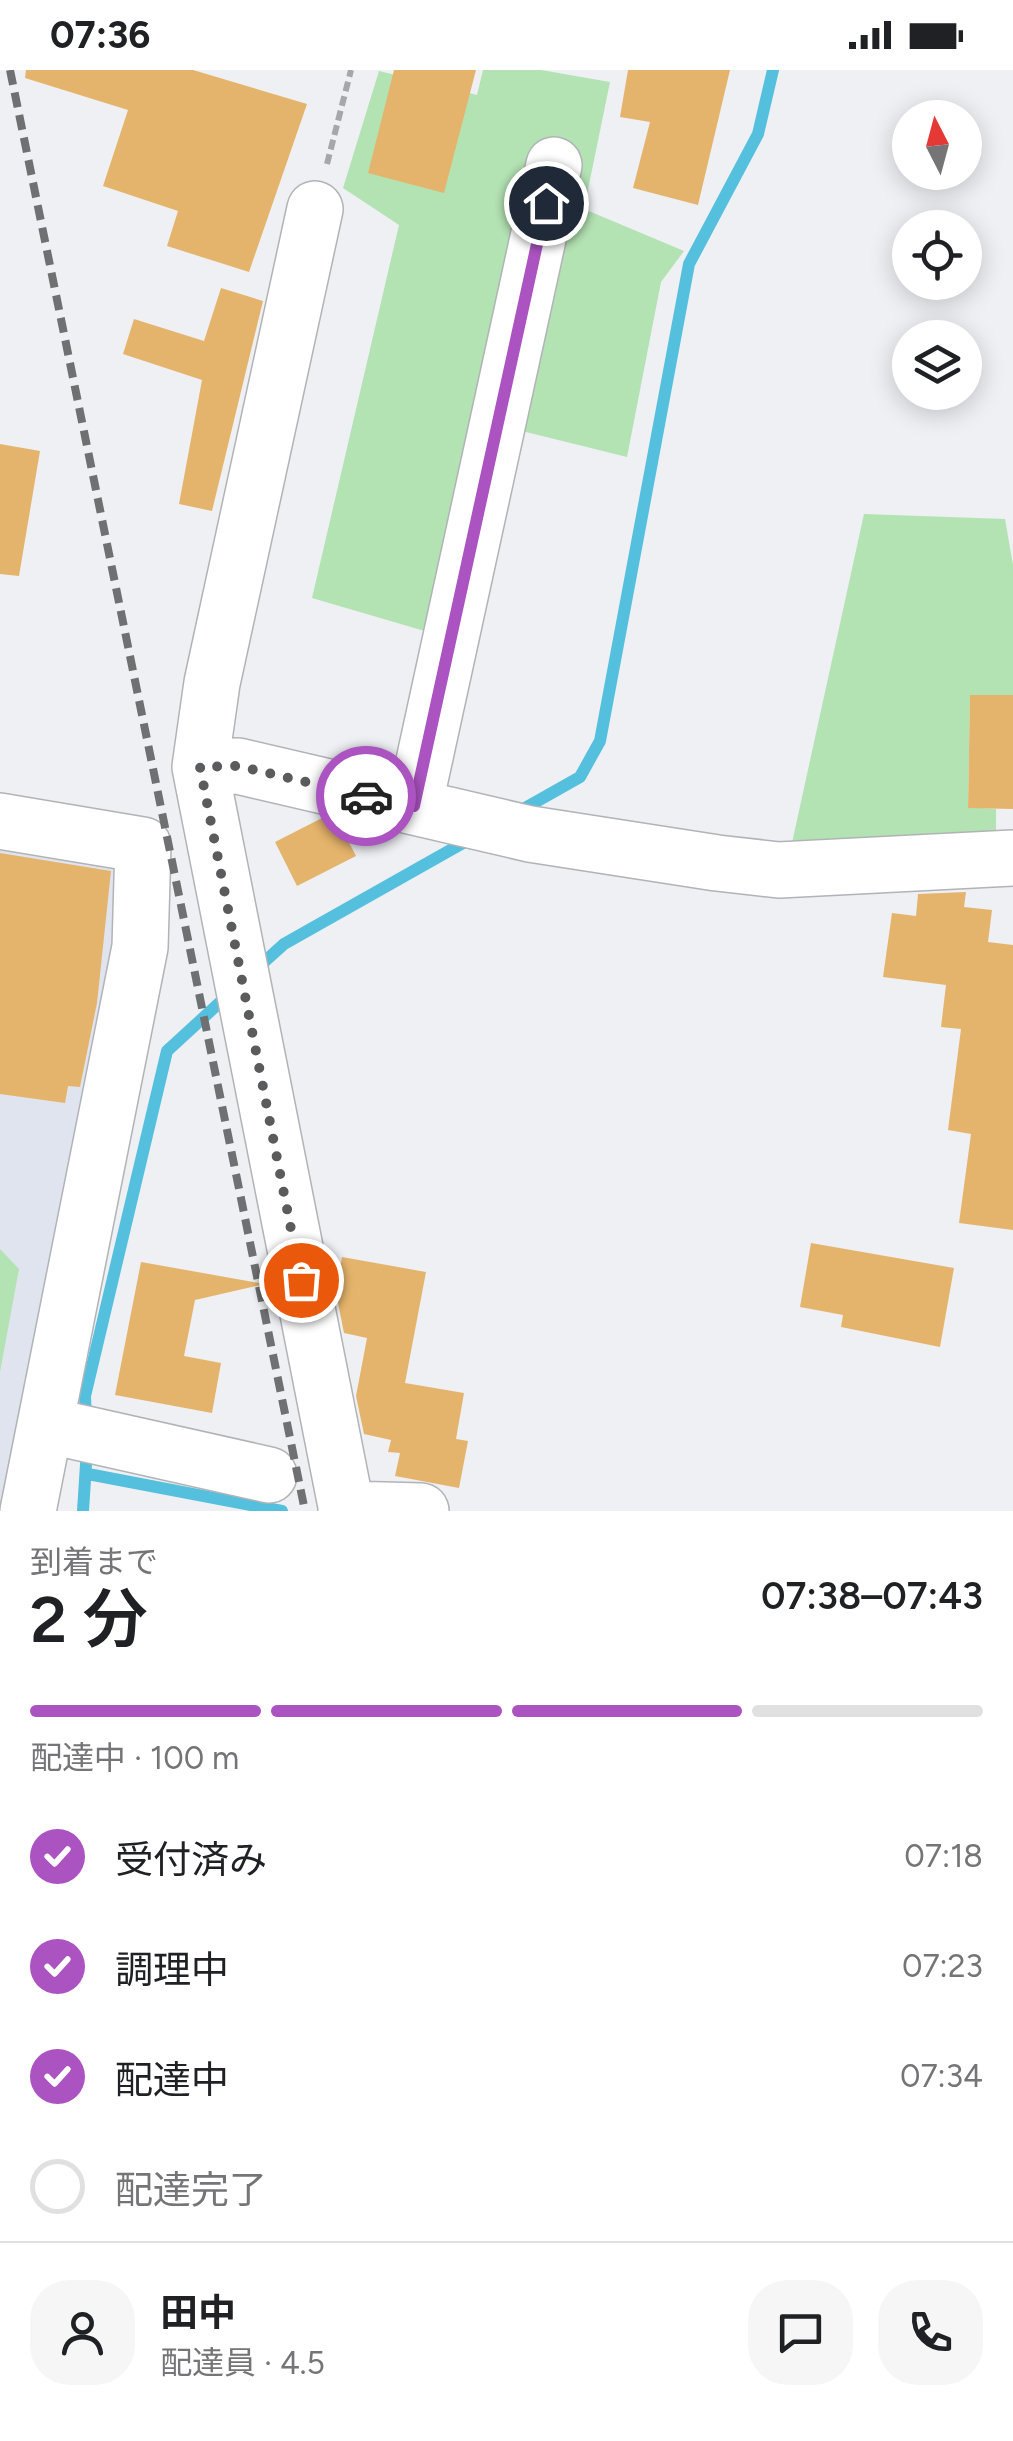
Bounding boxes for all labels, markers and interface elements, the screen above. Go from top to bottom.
text: 07:36 [50,12,150,58]
north arrow [892,100,982,190]
map controls [892,100,982,410]
pin [504,161,589,246]
icon: home [519,176,574,231]
button: locate [892,210,982,300]
button: layers [892,320,982,410]
courier [316,746,416,846]
icon: car [339,769,394,824]
pin [259,1238,344,1323]
icon: bag [274,1253,329,1308]
text: 到着まで [30,1543,158,1581]
text: 07:38–07:43 [761,1573,983,1619]
text: 2 分 [30,1580,148,1658]
text: 配達中 · 100 m [30,1739,239,1777]
icon: check [30,1829,85,1884]
text: 受付済み [115,1837,267,1883]
text: 07:18 [904,1837,983,1875]
icon: check [30,1939,85,1994]
text: 調理中 [115,1947,229,1993]
text: 07:23 [902,1947,983,1985]
icon: check [30,2049,85,2104]
text: 配達中 [115,2057,229,2103]
text: 07:34 [900,2057,983,2095]
text: 配達完了 [115,2167,267,2213]
button: person [30,2280,135,2385]
button: chat [748,2280,853,2385]
button: phone [878,2280,983,2385]
text: 田中 [160,2290,236,2336]
text: 配達員 · 4.5 [160,2344,325,2382]

